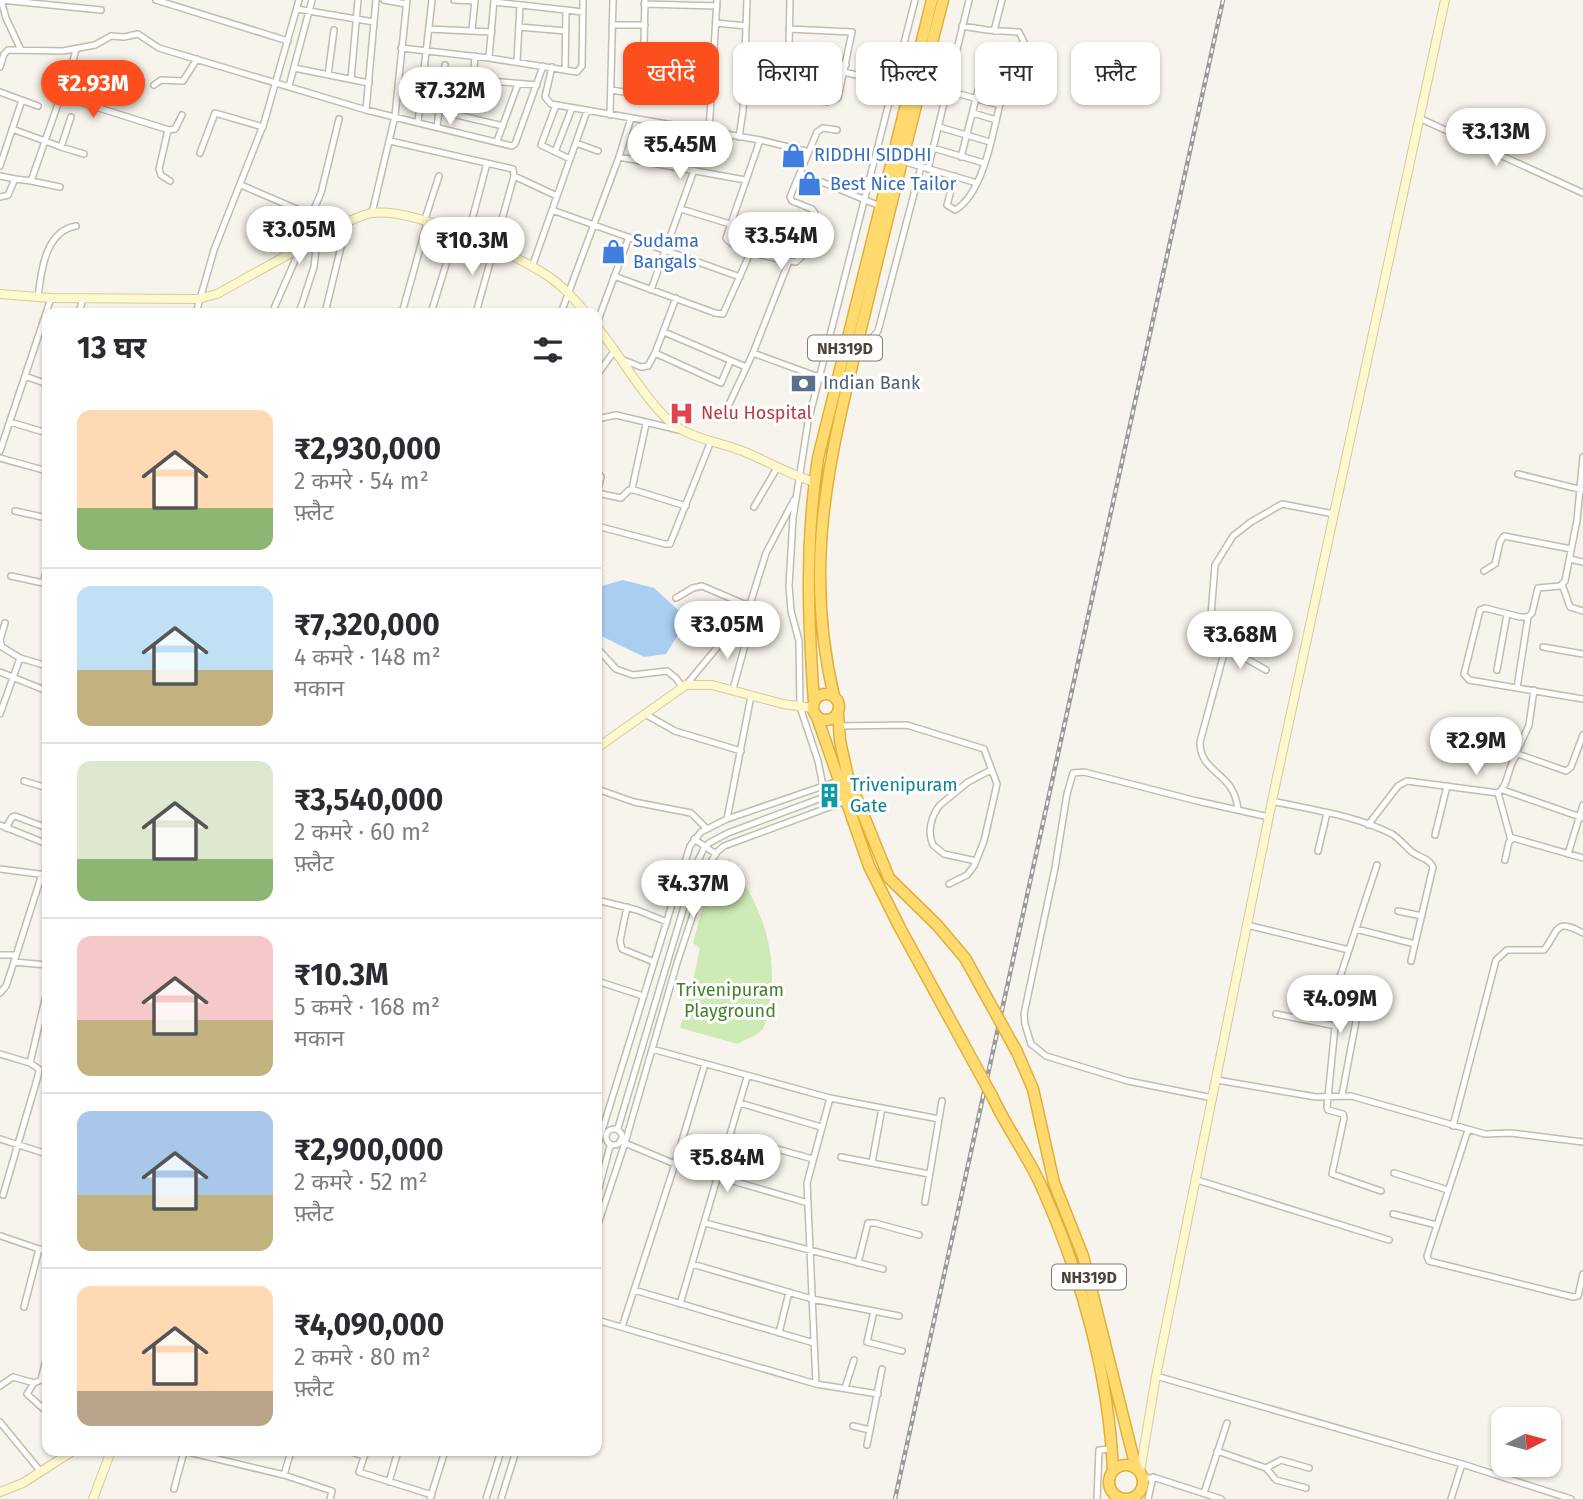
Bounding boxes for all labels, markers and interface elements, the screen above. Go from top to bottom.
chip: खरीदें [623,42,719,105]
chip: किराया [733,42,842,105]
chip: फ़िल्टर [856,42,961,105]
chip: नया [975,42,1057,105]
chip: फ़्लैट [1071,42,1160,105]
pin: ₹2.93M [36,60,150,120]
pin: ₹7.32M [393,68,507,127]
text: ₹2.93M [57,69,129,97]
text: ₹7.32M [415,76,485,104]
pin: ₹3.13M [1439,108,1553,168]
text: ₹3.13M [1462,117,1530,145]
pin: ₹5.45M [623,122,737,181]
text: ₹5.45M [644,130,716,158]
shop icon: RIDDHI SIDDHI [780,141,808,169]
place label: RIDDHI SIDDHI [814,144,932,166]
shop icon: Best Nice Tailor [796,170,824,198]
place label: Best Nice Tailor [830,173,957,195]
pin: ₹3.05M [242,206,356,266]
pin: ₹3.54M [724,212,838,272]
text: ₹3.05M [262,215,336,243]
pin: ₹10.3M [415,218,529,277]
text: ₹3.54M [744,221,818,249]
text: ₹10.3M [436,226,508,254]
place label: Sudama Bangals [633,230,699,273]
shop icon: Sudama Bangals [599,237,627,265]
text: 13 घर [77,330,146,366]
icon: filters [529,331,567,369]
road number: NH319D [808,336,882,360]
bank icon: Indian Bank [789,369,817,397]
place label: Indian Bank [823,372,921,394]
hospital icon: Nelu Hospital [667,399,695,427]
place label: Nelu Hospital [701,402,812,424]
text: ₹2,930,000 [294,431,441,467]
icon: home [133,438,217,522]
text: 2 कमरे · 54 m² [294,467,429,495]
text: फ़्लैट [294,498,334,526]
pin: ₹3.05M [670,602,784,661]
text: ₹7,320,000 [294,607,440,643]
text: ₹3.05M [690,610,764,638]
pin: ₹3.68M [1183,612,1297,671]
icon: home [133,614,217,698]
text: ₹3.68M [1203,620,1277,648]
text: 4 कमरे · 148 m² [294,643,441,671]
text: मकान [294,674,344,702]
pin: ₹2.9M [1427,718,1525,777]
text: ₹2.9M [1446,726,1506,754]
place label: Trivenipuram Gate [850,774,958,817]
building icon: Trivenipuram Gate [816,781,844,809]
text: ₹3,540,000 [294,782,443,818]
icon: home [133,789,217,873]
text: 2 कमरे · 60 m² [294,818,430,846]
text: फ़्लैट [294,849,334,877]
pin: ₹4.37M [636,860,750,920]
text: ₹4.37M [657,869,729,897]
text: ₹10.3M [294,957,389,993]
icon: home [133,964,217,1048]
pin: ₹4.09M [1283,976,1397,1035]
park label: Trivenipuram Playground [676,979,784,1022]
text: ₹4.09M [1303,984,1377,1012]
text: 5 कमरे · 168 m² [294,993,440,1021]
text: मकान [294,1024,344,1052]
text: ₹2,900,000 [294,1132,444,1168]
pin: ₹5.84M [670,1134,784,1194]
icon: home [133,1139,217,1223]
text: ₹5.84M [690,1143,764,1171]
text: 2 कमरे · 52 m² [294,1168,428,1196]
text: फ़्लैट [294,1199,334,1227]
road number: NH319D [1052,1264,1126,1289]
text: ₹4,090,000 [294,1307,444,1343]
icon: home [133,1314,217,1398]
text: 2 कमरे · 80 m² [294,1343,430,1371]
text: फ़्लैट [294,1374,334,1402]
north arrow [1491,1407,1561,1477]
map controls [1491,1407,1561,1477]

